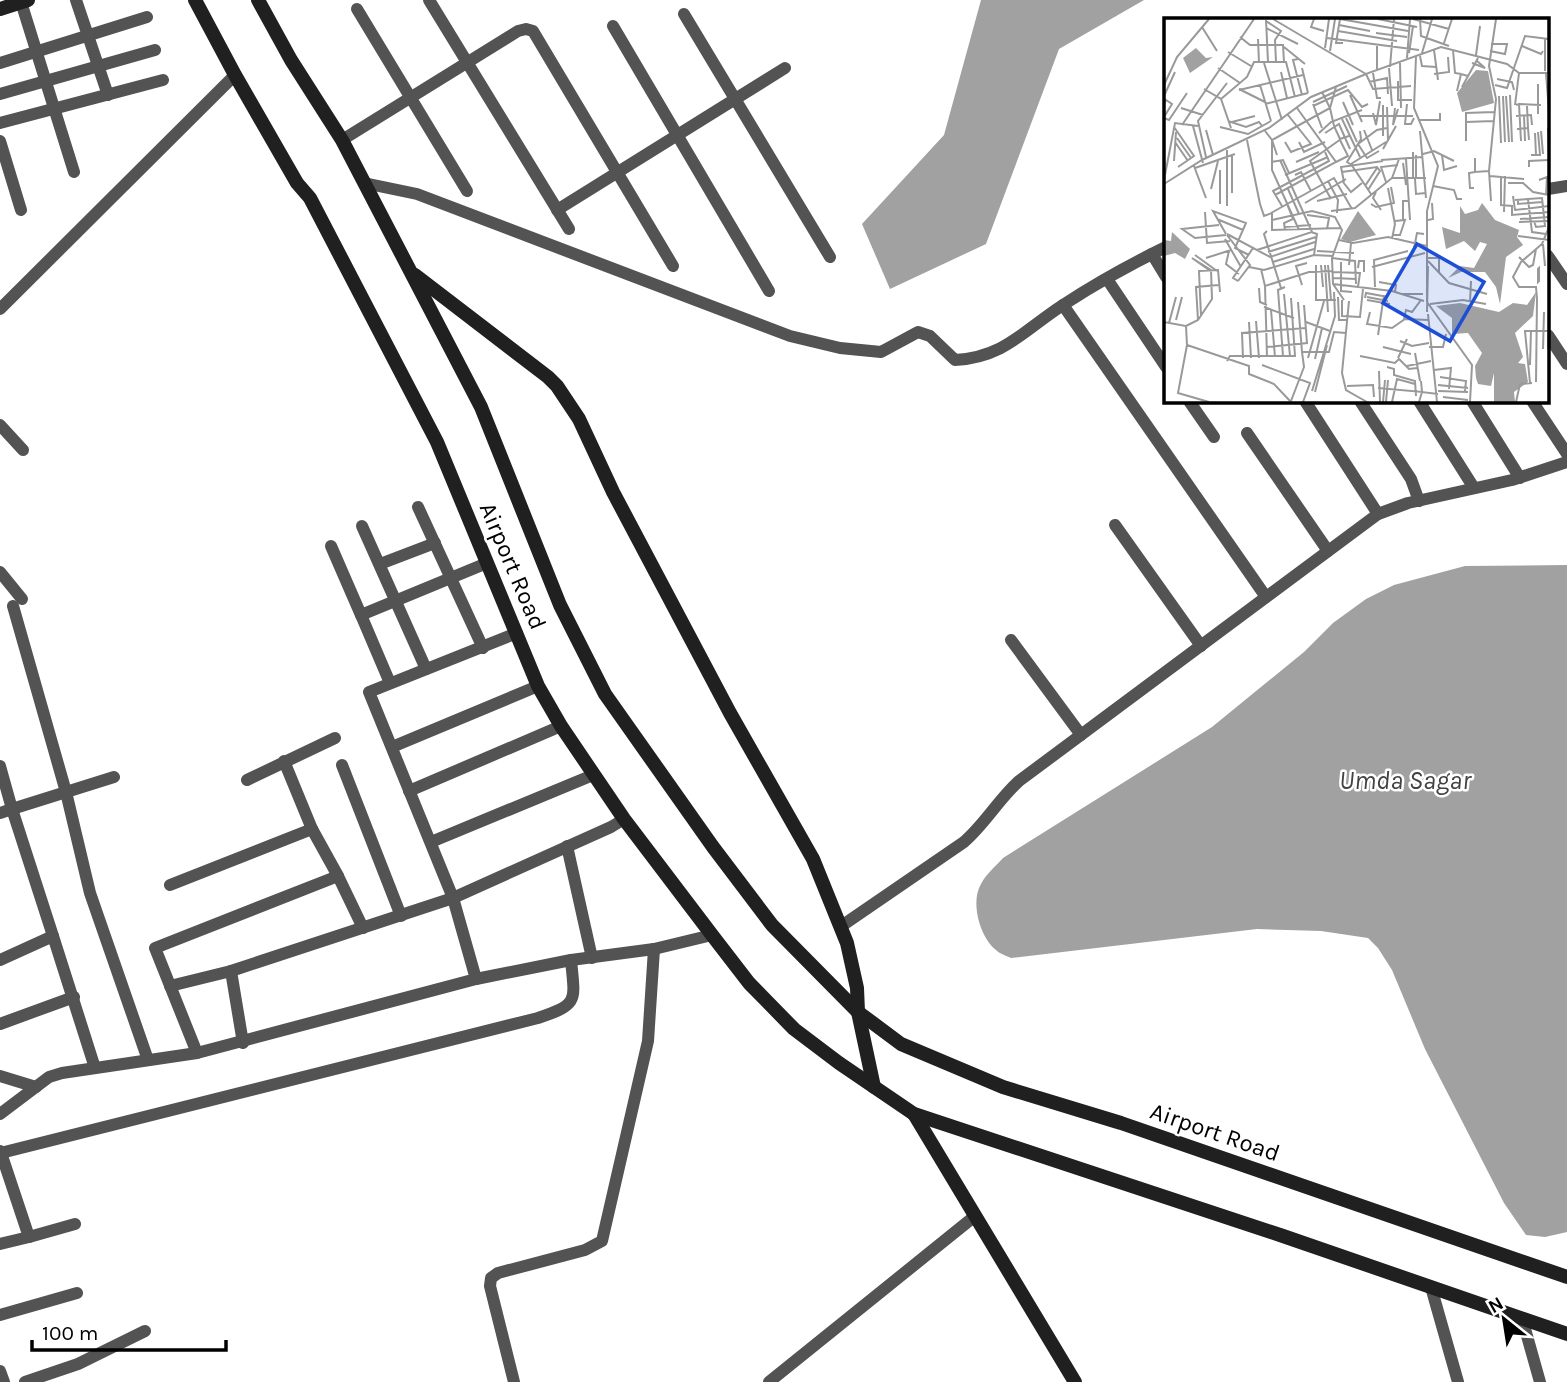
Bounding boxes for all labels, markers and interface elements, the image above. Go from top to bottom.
inset map [1164,18,1550,402]
street label: Airport Road [474,498,552,634]
water label: Umda Sagar [1339,765,1472,796]
street label: Airport Road [1146,1097,1284,1167]
north arrow [1469,1284,1539,1354]
text: N [1485,1292,1507,1318]
scale bar [32,1308,226,1352]
text: 100 m [42,1321,99,1345]

